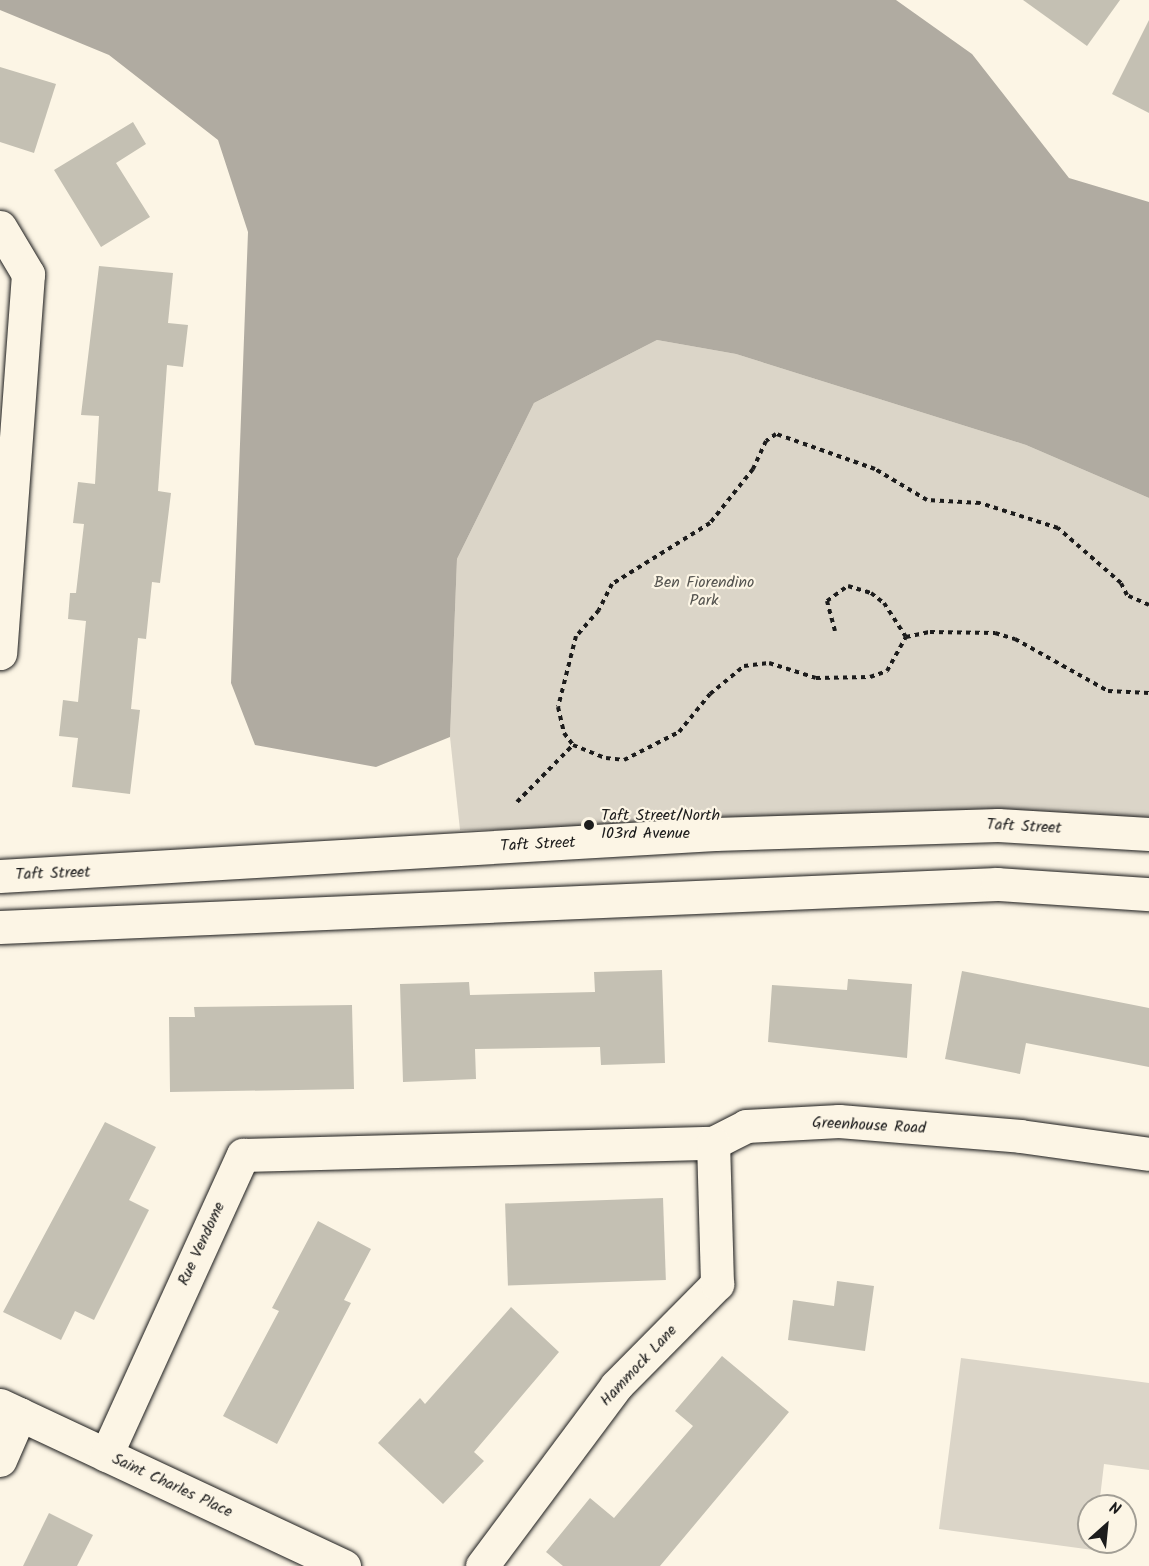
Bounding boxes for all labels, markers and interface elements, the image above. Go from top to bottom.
park label: Ben Fiorendino Park [654,573,754,611]
place label: Taft Street/North 103rd Avenue [601,806,720,844]
street label: Taft Street [986,815,1062,839]
marker: Taft Street/North 103rd Avenue [582,818,596,832]
street label: Taft Street [500,833,576,857]
street label: Taft Street [15,863,91,885]
street label: Greenhouse Road [812,1113,926,1139]
street label: Rue Vendome [174,1199,230,1289]
street label: Hammock Lane [597,1321,681,1411]
street label: Saint Charles Place [109,1450,235,1522]
north arrow [1077,1494,1137,1554]
text: N [1104,1496,1125,1523]

